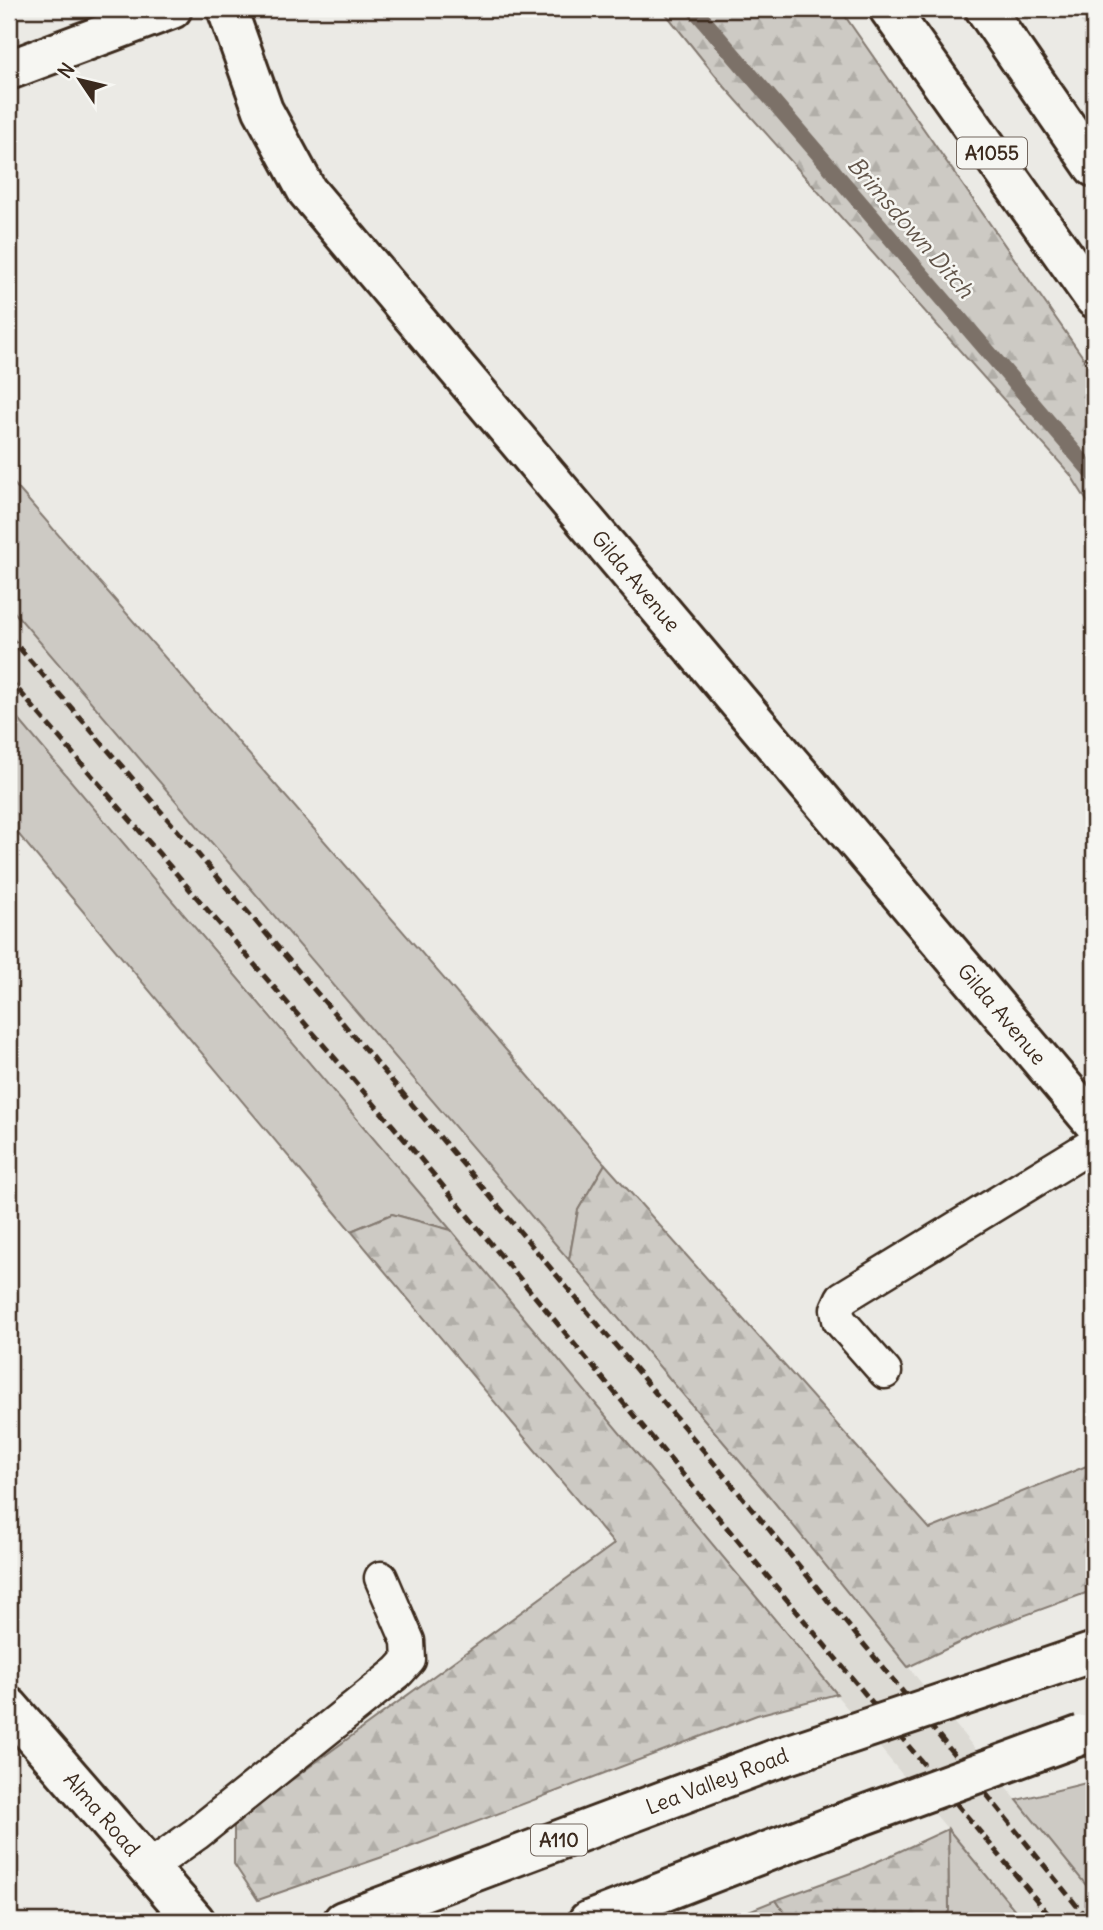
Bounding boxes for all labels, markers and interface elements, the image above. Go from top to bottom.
north arrow [46,46,116,116]
text: N [52,58,80,83]
road number: A1055 [957,138,1027,168]
water label: Brimsdown Ditch [842,150,981,304]
street label: Gilda Avenue [586,525,686,637]
street label: Gilda Avenue [952,958,1052,1070]
street label: Lea Valley Road [642,1741,792,1821]
street label: Alma Road [58,1766,146,1862]
road number: A110 [531,1824,587,1856]

